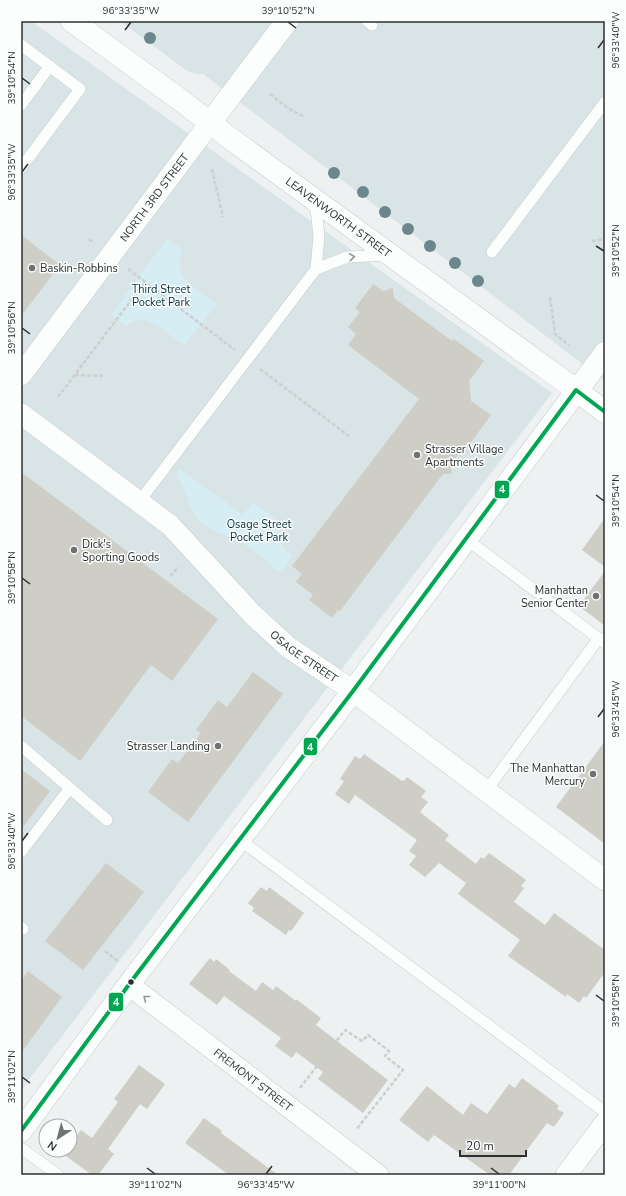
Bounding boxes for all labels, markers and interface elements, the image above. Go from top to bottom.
text: 96°33'35"W [103,4,159,18]
text: 39°10'52"N [261,4,315,18]
text: 96°33'40"W [609,12,623,68]
text: 39°10'54"N [5,51,19,105]
text: 96°33'35"W [5,144,19,200]
street label: NORTH 3RD STREET [116,150,192,244]
street label: LEAVENWORTH STREET [283,174,395,261]
text: 39°10'52"N [609,224,623,278]
one-way arrow [349,253,355,262]
place label: Baskin-Robbins [40,261,118,276]
marker: Baskin-Robbins [27,263,37,273]
park label: Third Street Pocket Park [132,282,190,310]
text: 39°10'56"N [5,301,19,355]
place label: Strasser Village Apartments [425,442,503,470]
marker: Strasser Village Apartments [412,450,422,460]
text: 39°10'54"N [609,474,623,528]
line badge: 4 [494,480,510,499]
text: 4 [499,482,506,497]
park label: Osage Street Pocket Park [227,517,291,545]
place label: Dick's Sporting Goods [82,537,159,565]
marker: Dick's Sporting Goods [69,545,79,555]
text: 39°10'58"N [5,551,19,605]
place label: Manhattan Senior Center [521,583,588,611]
marker: Manhattan Senior Center [591,591,601,601]
street label: OSAGE STREET [267,627,341,686]
text: 96°33'45"W [609,681,623,737]
line badge: 4 [303,737,318,756]
place label: Strasser Landing [127,739,210,754]
text: 4 [307,740,314,755]
marker: Strasser Landing [213,741,223,751]
place label: The Manhattan Mercury [510,761,585,789]
marker: The Manhattan Mercury [588,769,598,779]
text: 96°33'40"W [5,813,19,869]
text: 39°10'58"N [609,974,623,1028]
unlabelled marker [126,977,136,987]
line badge: 4 [108,992,124,1012]
text: 4 [113,995,120,1010]
one-way arrow [144,996,151,1003]
street label: FREMONT STREET [211,1045,296,1115]
text: 39°11'02"N [5,1050,19,1104]
north arrow [38,1118,78,1158]
scale bar [460,1132,526,1158]
text: N [45,1137,60,1154]
text: 20 m [466,1138,494,1154]
text: 39°11'02"N [128,1178,182,1192]
text: 96°33'45"W [238,1178,294,1192]
text: 39°11'00"N [472,1178,526,1192]

